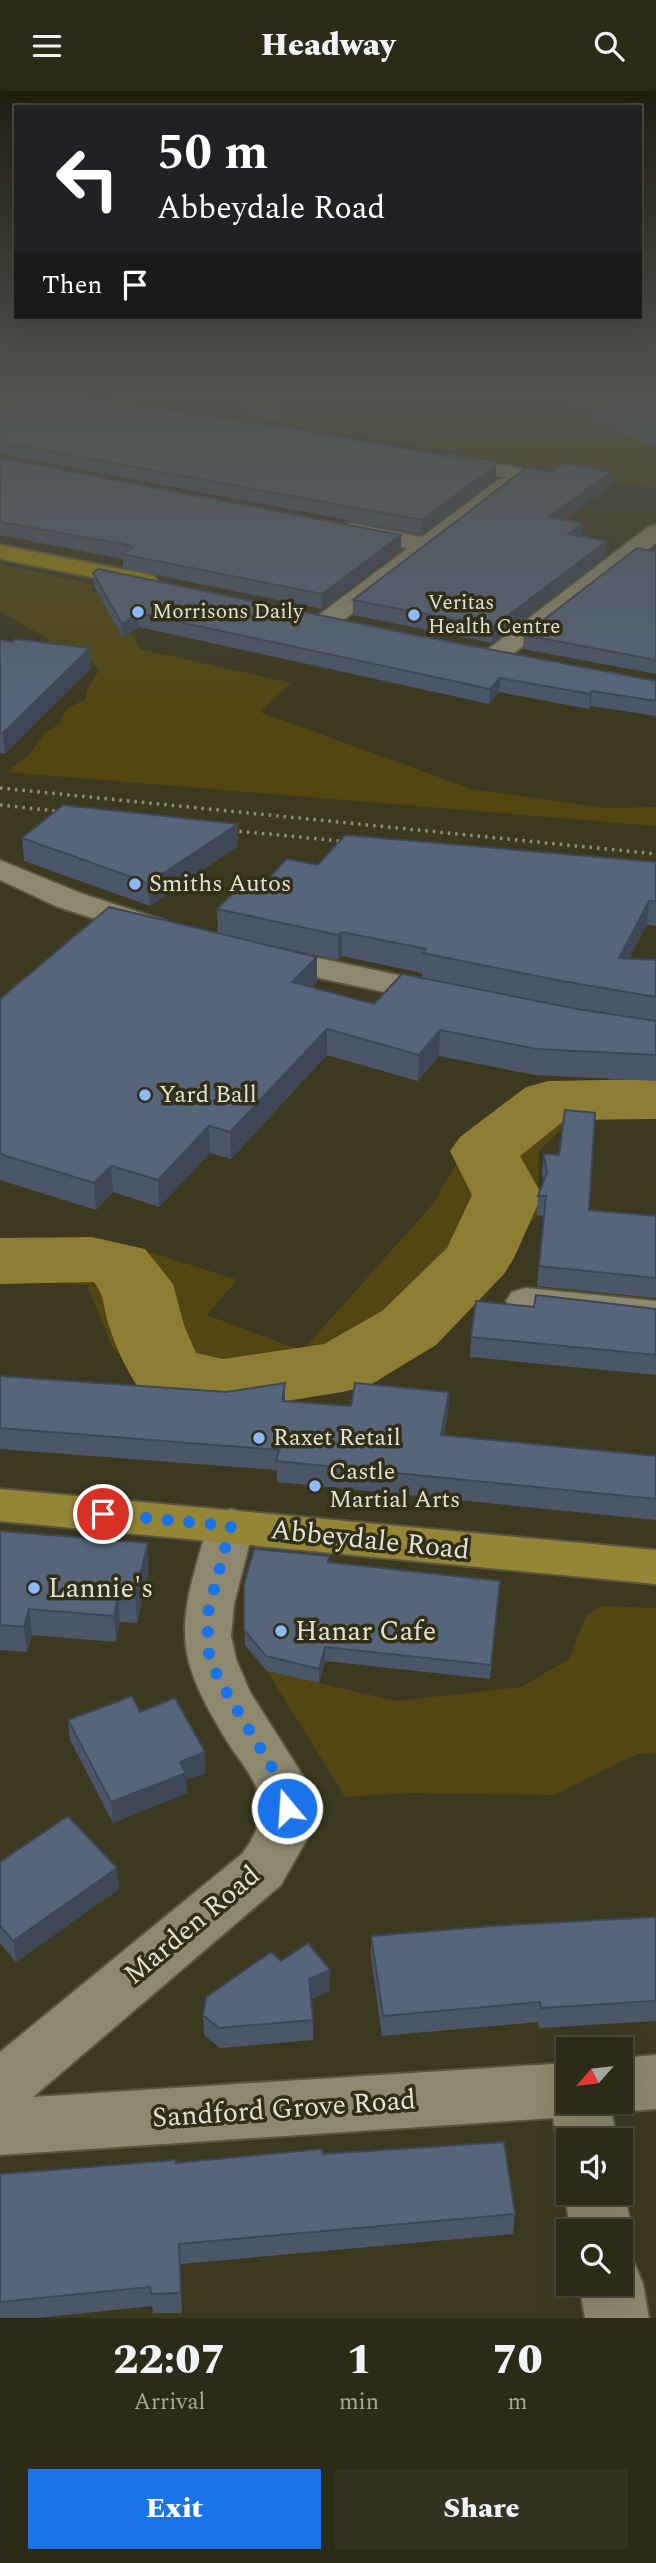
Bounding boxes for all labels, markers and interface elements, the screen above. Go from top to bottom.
text: Headway [261,21,395,70]
icon: menu [28,27,66,65]
icon: search [590,27,628,65]
text: 50 m [157,116,268,191]
icon: left [42,133,133,224]
text: Abbeydale Road [157,184,385,233]
text: Then [42,265,102,305]
icon: arrive [116,266,154,304]
place label: Veritas Health Centre [428,587,560,643]
place label: Morrisons Daily [152,596,304,628]
marker: Morrisons Daily [130,604,146,620]
marker: Veritas Health Centre [406,607,422,623]
place label: Smiths Autos [149,866,291,902]
marker: Smiths Autos [127,876,143,892]
place label: Yard Ball [159,1077,257,1113]
marker: Yard Ball [137,1087,153,1103]
place label: Raxet Retail [273,1420,401,1456]
marker: Raxet Retail [251,1430,267,1446]
place label: Castle Martial Arts [329,1454,460,1518]
marker: Castle Martial Arts [307,1478,323,1494]
pin [73,1484,133,1544]
icon: arrive [84,1495,122,1533]
street label: Abbeydale Road [268,1508,472,1572]
place label: Lannie's [48,1567,153,1610]
marker: Lannie's [26,1580,42,1596]
place label: Hanar Cafe [295,1610,436,1653]
marker: Hanar Cafe [273,1623,289,1639]
position arrow [250,1771,324,1845]
street label: Marden Road [114,1855,270,1995]
north arrow [556,2037,634,2114]
map controls [556,2037,633,2296]
street label: Sandford Grove Road [151,2078,417,2140]
button: sound [556,2128,633,2205]
button: search [556,2219,633,2296]
text: 22:07 [113,2329,226,2392]
text: 1 [346,2329,372,2392]
text: 70 [492,2329,543,2392]
text: Arrival [134,2385,205,2420]
text: min [339,2385,379,2420]
text: m [508,2385,527,2420]
button: Exit [28,2469,321,2549]
button: Share [335,2469,628,2549]

